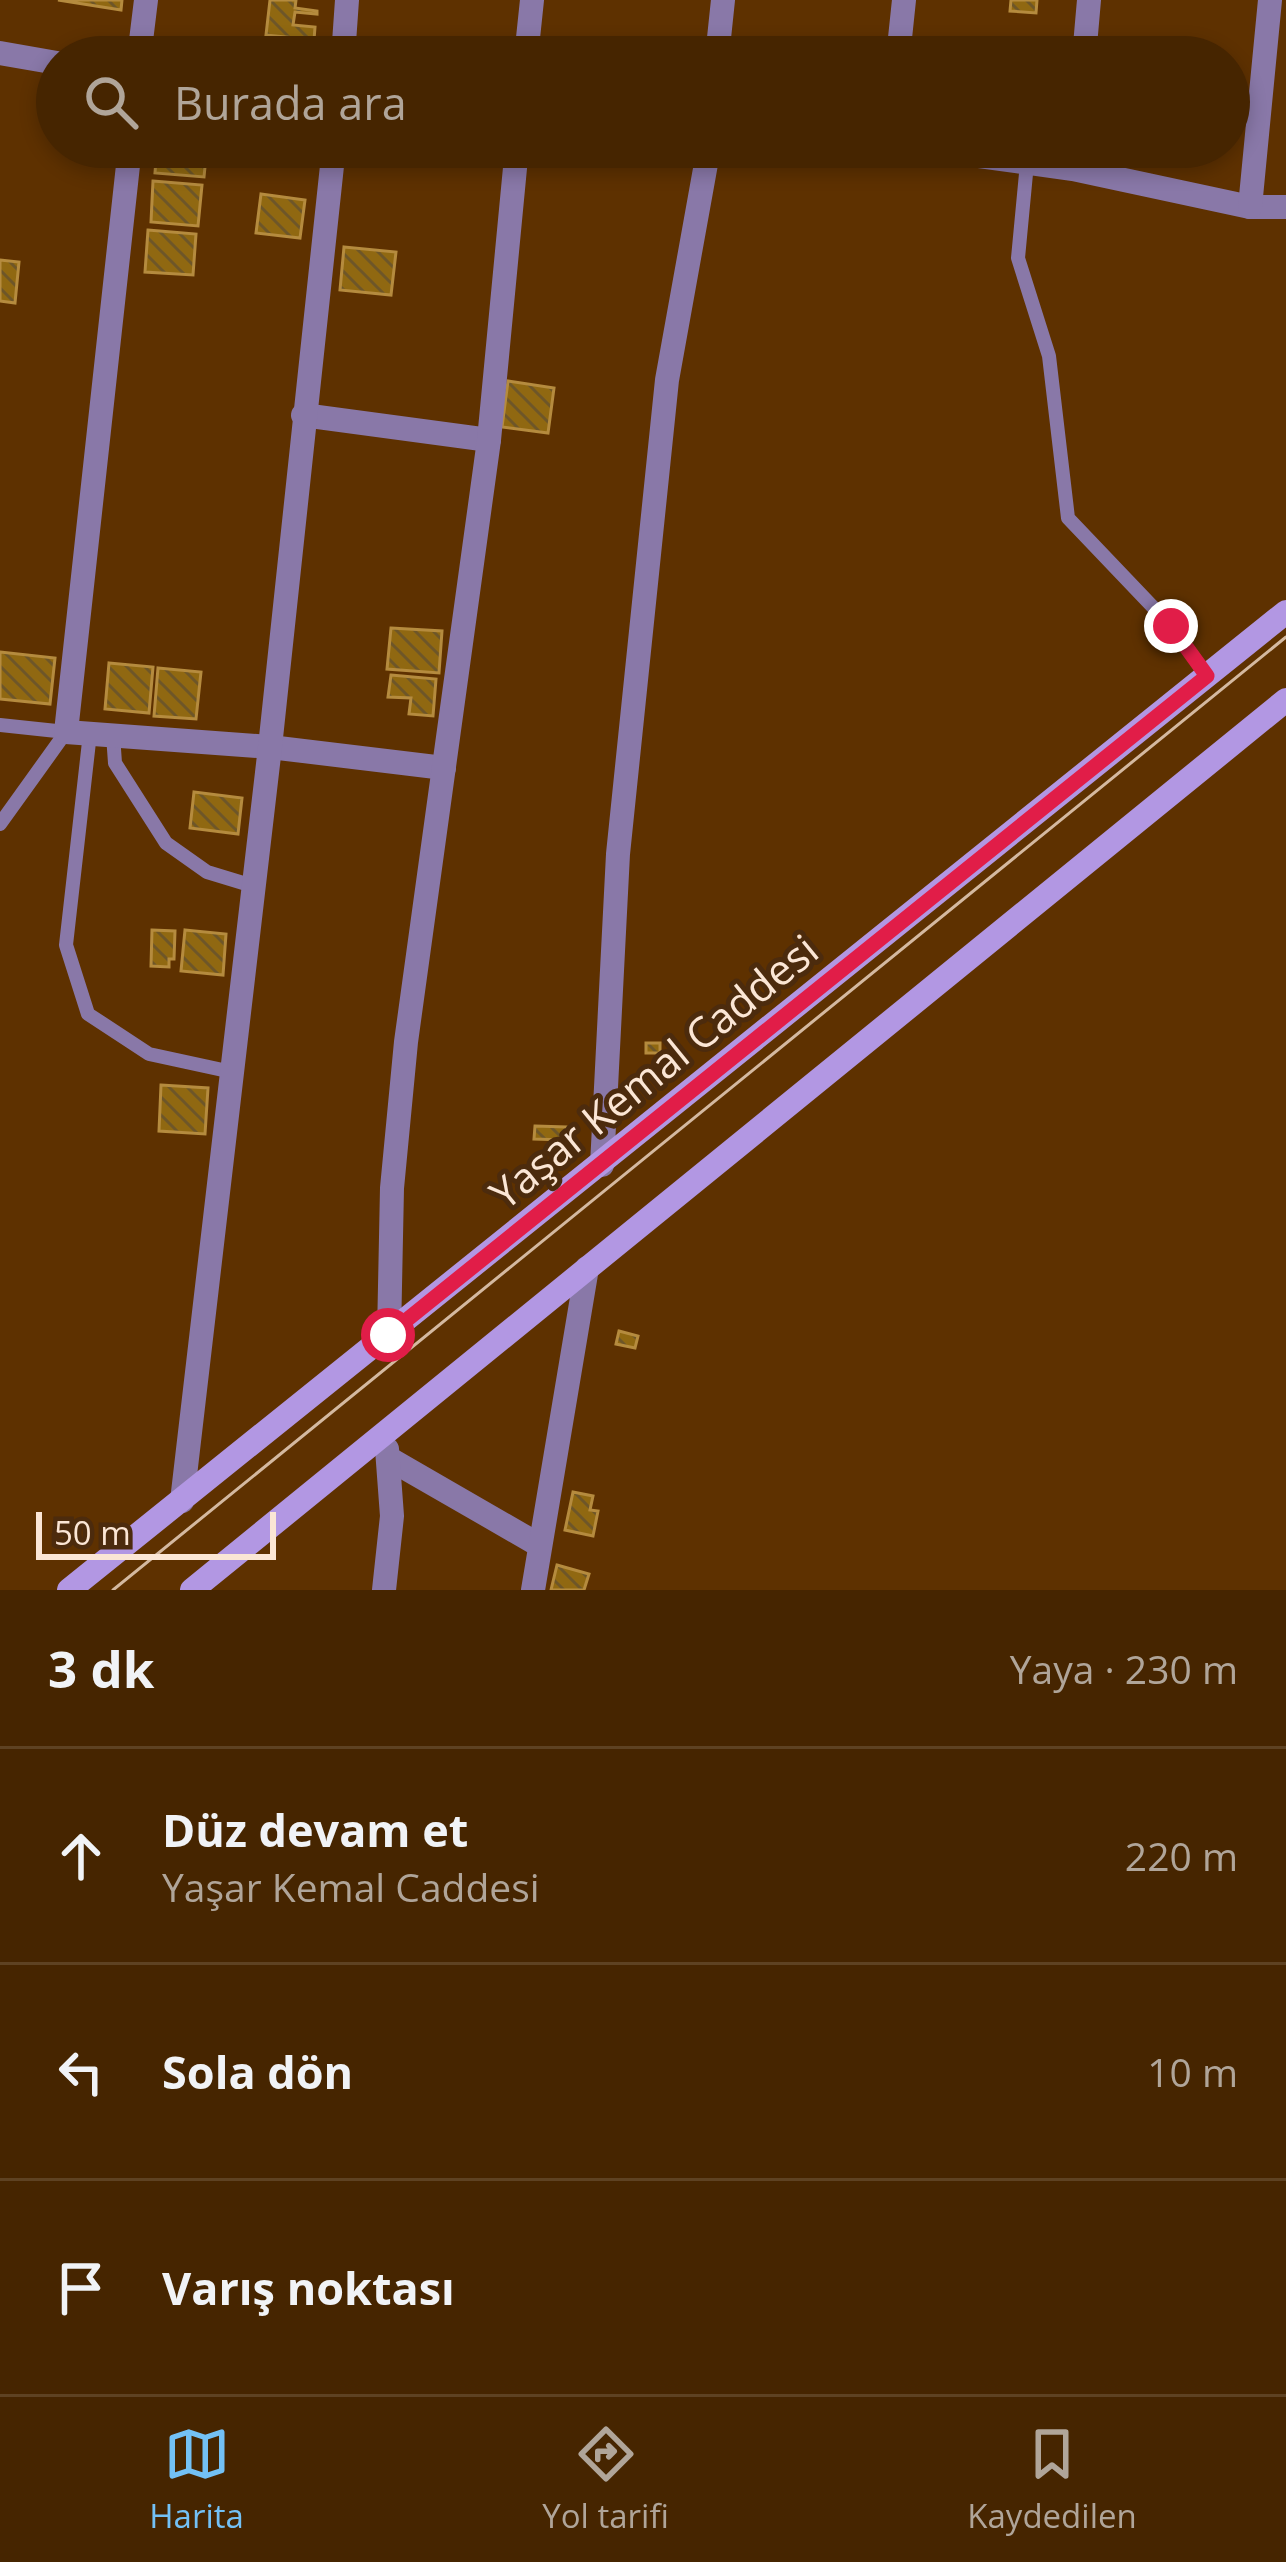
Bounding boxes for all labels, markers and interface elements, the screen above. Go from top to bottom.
search box [36,36,1250,168]
icon: search [78,69,144,135]
text: Burada ara [174,72,407,133]
route end [1144,599,1198,653]
street label: Yaşar Kemal Caddesi [477,921,829,1221]
route start [361,1308,415,1362]
scale bar [36,1506,276,1559]
text: 50 m [54,1510,131,1555]
text: 3 dk [48,1633,154,1703]
text: Yaya · 230 m [1010,1642,1238,1695]
text: Düz devam et [162,1799,468,1860]
icon: ahead [48,1823,114,1889]
text: 220 m [1125,1829,1238,1882]
text: Yaşar Kemal Caddesi [162,1860,540,1913]
icon: left [48,2039,114,2105]
text: Sola dön [162,2041,353,2102]
text: 10 m [1147,2045,1238,2098]
icon: arrive [48,2255,114,2321]
text: Varış noktası [162,2257,455,2318]
tab: Harita [149,2421,244,2538]
tab: Yol tarifi [542,2421,669,2538]
tab: Kaydedilen [967,2421,1137,2538]

